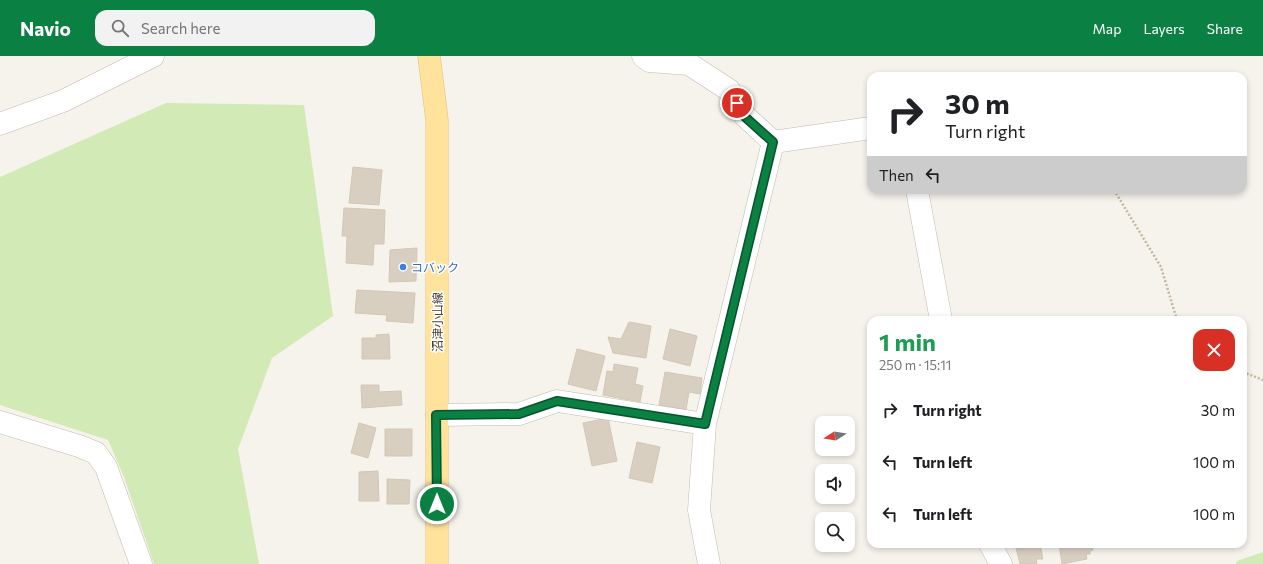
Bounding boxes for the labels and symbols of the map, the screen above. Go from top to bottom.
pin [720,86,754,120]
place label: コバック [411,260,459,274]
marker: コバック [398,262,408,272]
street label: 沼津小山線 [430,292,444,352]
north arrow [815,416,855,456]
position arrow [416,483,458,525]

